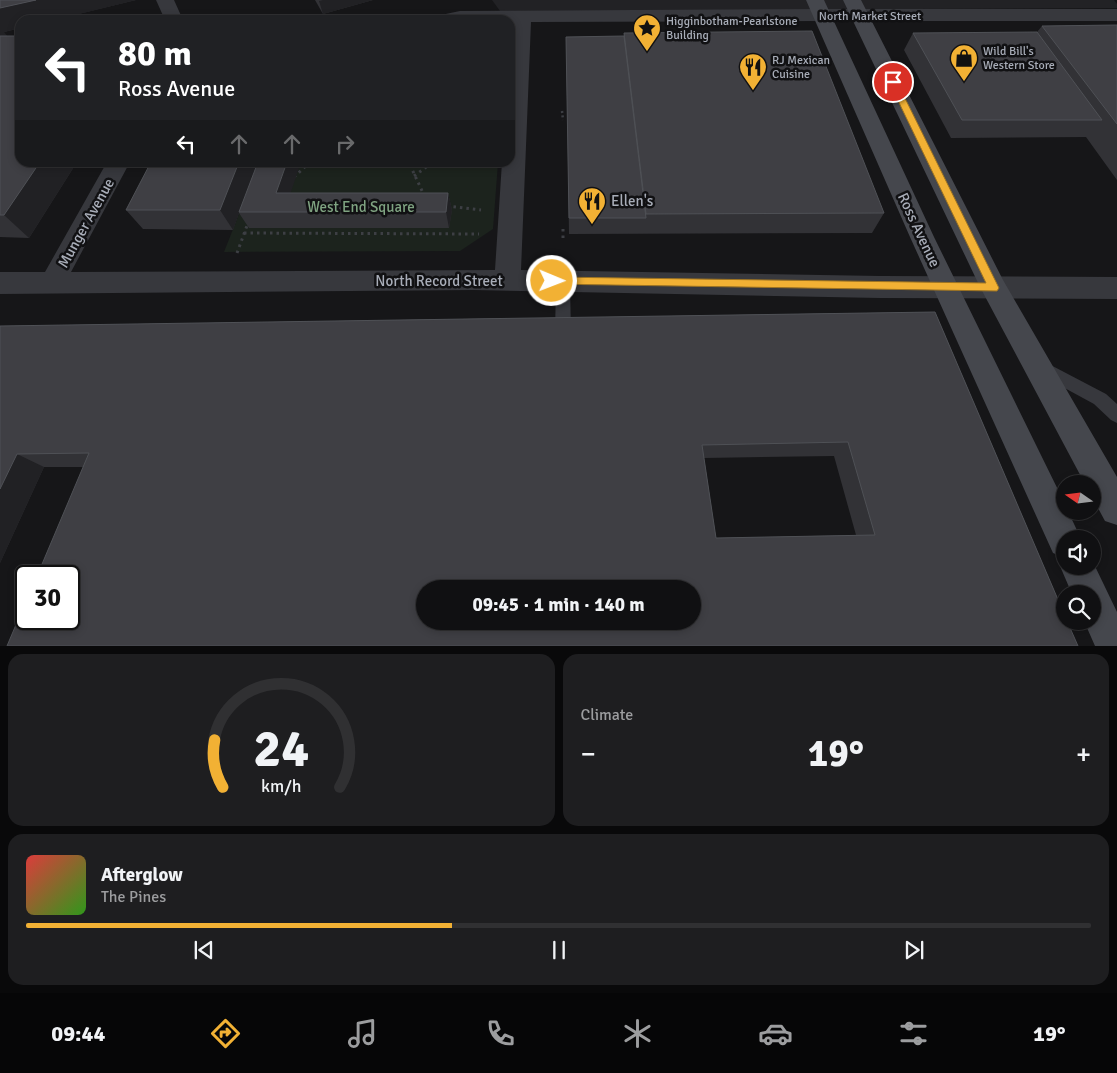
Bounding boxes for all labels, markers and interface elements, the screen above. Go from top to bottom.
street label: North Market Street [819,9,921,24]
place icon: Higginbotham-Pearlstone Building [632,13,662,52]
place label: Higginbotham-Pearlstone Building [666,14,797,43]
text: 80 m [118,32,192,75]
icon: left [35,35,100,100]
shop icon: Wild Bill's Western Store [949,43,979,82]
place label: Wild Bill's Western Store [983,44,1055,73]
restaurant icon: RJ Mexican Cuisine [738,52,768,91]
place label: RJ Mexican Cuisine [772,53,830,82]
pin [872,61,914,103]
icon: arrive [879,68,907,96]
text: Ross Avenue [118,75,235,102]
icon: left [172,130,200,158]
icon: ahead [225,130,253,158]
icon: ahead [278,130,306,158]
icon: right [331,130,359,158]
street label: Munger Avenue [54,175,118,271]
restaurant icon: Ellen's [577,186,607,225]
street label: Ross Avenue [894,190,944,270]
place label: Ellen's [611,192,654,210]
park label: West End Square [307,198,415,216]
position arrow [525,254,577,306]
street label: North Record Street [375,272,503,290]
north arrow [1056,475,1101,520]
map controls [1056,475,1101,630]
button: sound [1056,530,1101,575]
speed limit sign: 30 [15,565,80,630]
button: search [1056,585,1101,630]
text: 09:45 · 1 min · 140 m [472,593,645,617]
text: Climate [581,705,633,725]
text: 24 [253,717,309,781]
text: 19° [808,730,864,777]
text: − [581,737,596,771]
text: + [1076,737,1091,771]
text: km/h [261,775,301,797]
text: Afterglow [101,863,183,887]
text: The Pines [101,887,166,907]
icon: previous [190,936,218,964]
icon: pause [545,936,573,964]
icon: next [900,936,928,964]
icon: directions [208,1016,243,1051]
icon: music [345,1016,380,1051]
icon: phone [483,1016,518,1051]
icon: climate [620,1016,655,1051]
icon: car [758,1016,793,1051]
icon: filters [896,1016,931,1051]
text: 09:44 [51,1020,105,1047]
text: 19° [1033,1020,1066,1047]

